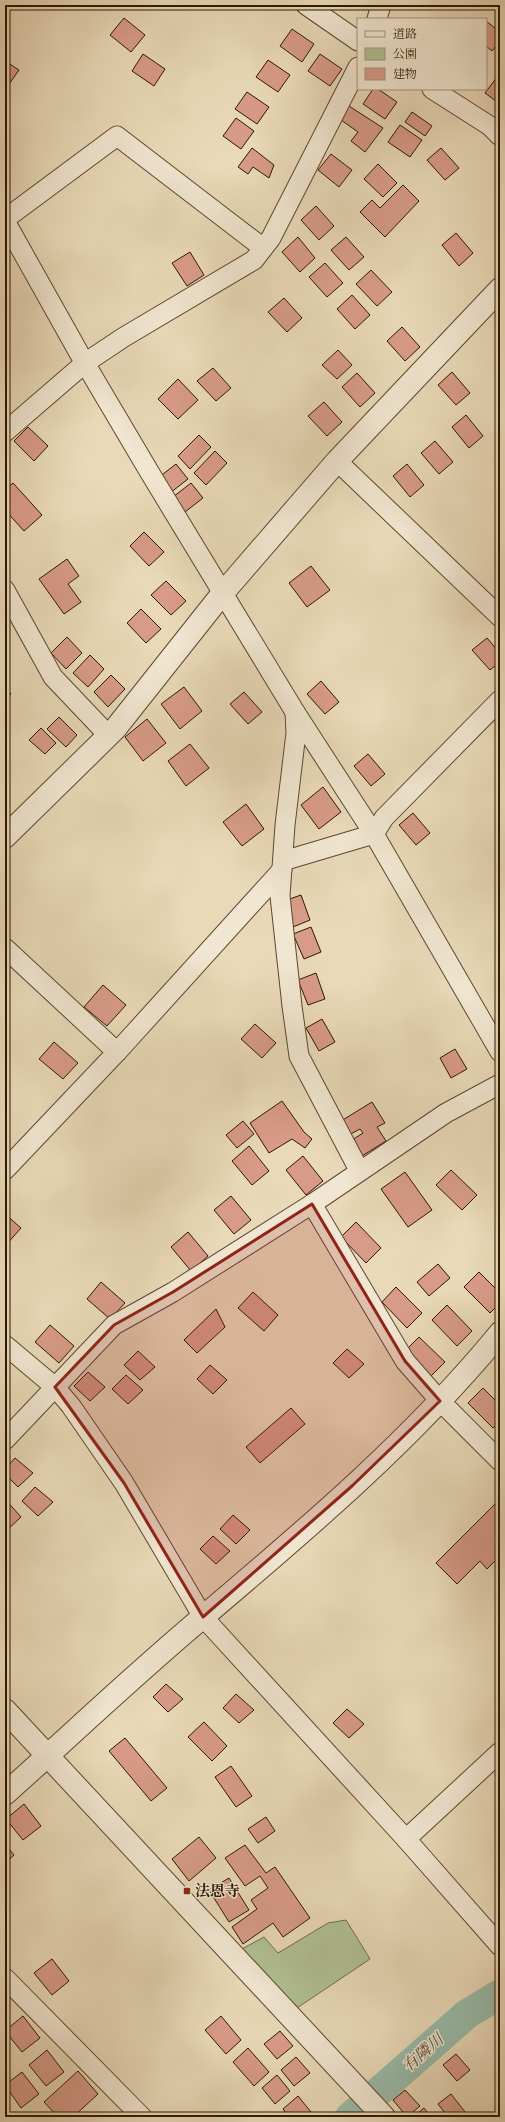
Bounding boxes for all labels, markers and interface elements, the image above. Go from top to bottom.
legend [357,18,487,90]
text: 道路 [393,26,417,42]
text: 公園 [393,46,417,62]
text: 建物 [393,66,417,82]
place label: 法恩寺 [195,1881,240,1901]
marker: 法恩寺 [182,1886,192,1896]
water label: 有隣川 [398,2028,450,2077]

